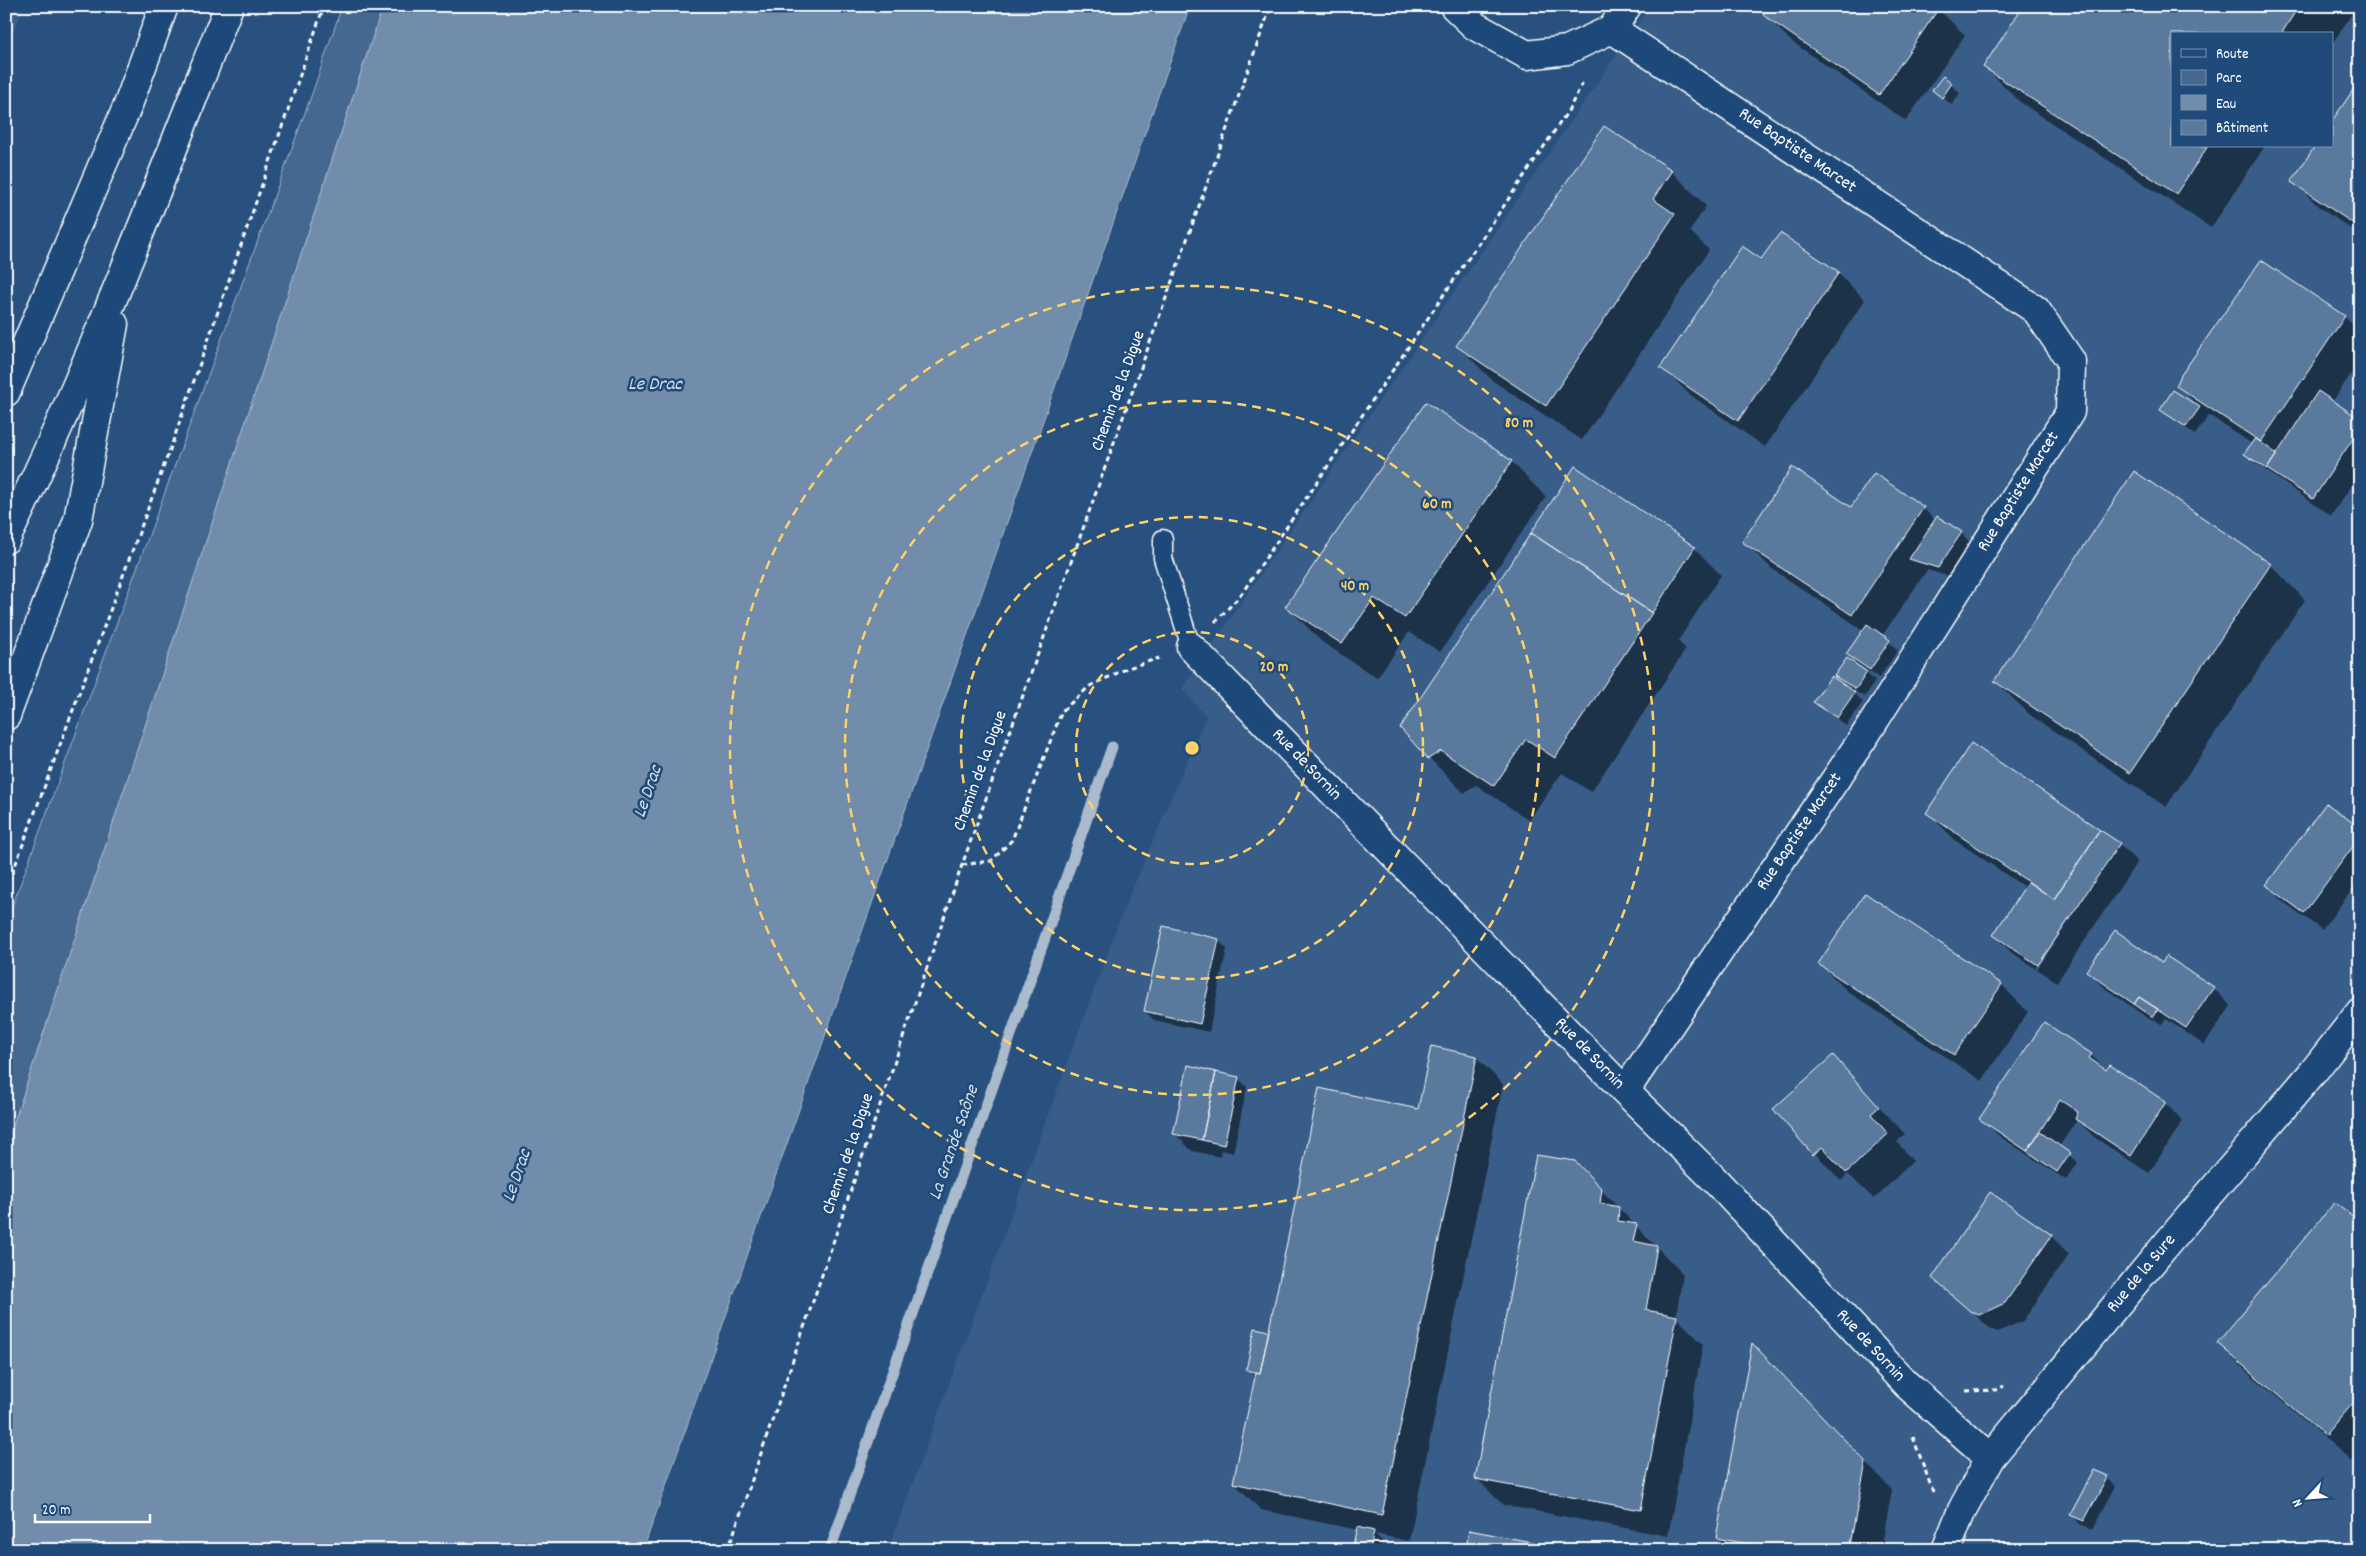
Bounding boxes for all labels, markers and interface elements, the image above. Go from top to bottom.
legend [2171,32,2334,148]
text: Route [2216,44,2249,66]
text: Parc [2216,68,2241,90]
text: Eau [2216,94,2236,116]
street label: Rue Baptiste Marcet [1733,102,1861,200]
text: Bâtiment [2216,118,2269,140]
street label: Chemin de la Digue [1086,327,1152,455]
water label: Le Drac [628,372,683,399]
text: 80 m [1505,413,1533,435]
street label: Rue Baptiste Marcet [1972,427,2066,557]
text: 60 m [1422,494,1452,516]
text: 40 m [1341,576,1369,598]
text: 20 m [1260,657,1288,679]
street label: Chemin de la Digue [948,707,1014,835]
street label: Rue de Sornin [1265,723,1347,807]
centre of rings [1183,739,1201,757]
water label: Le Drac [627,761,671,822]
street label: Rue Baptiste Marcet [1751,768,1849,896]
street label: Rue de Sornin [1548,1012,1630,1096]
water label: La Grande Saône [923,1080,988,1204]
street label: Chemin de la Digue [817,1090,881,1218]
water label: Le Drac [496,1145,540,1206]
street label: Rue de la Sure [2102,1229,2183,1319]
street label: Rue de Sornin [1830,1304,1910,1388]
north arrow [2284,1474,2334,1524]
scale bar [35,1491,150,1523]
text: N [2288,1495,2309,1510]
text: 20 m [42,1500,70,1522]

